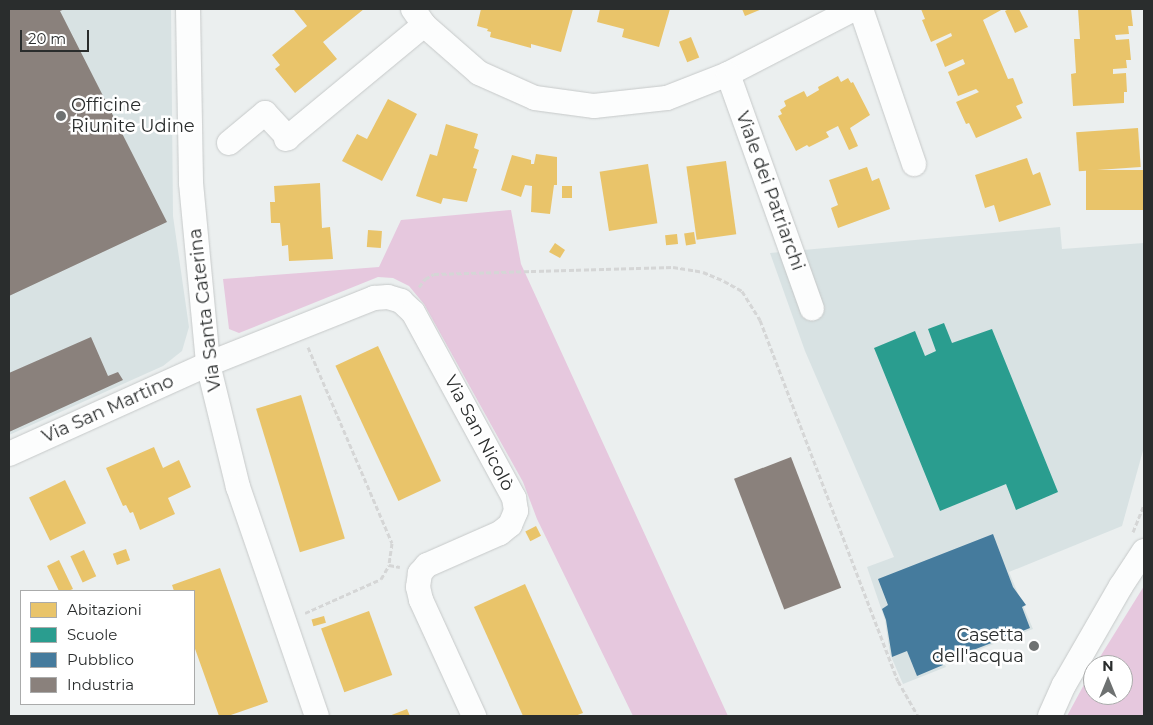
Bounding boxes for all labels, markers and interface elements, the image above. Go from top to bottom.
scale bar [22,20,91,52]
text: 20 m [28,29,66,48]
place label: Officine Riunite Udine [71,95,195,138]
street label: Viale dei Patriarchi [731,108,809,274]
marker: Officine Riunite Udine [55,110,67,122]
street label: Via Santa Caterina [184,227,226,393]
street label: Via San Martino [39,370,177,448]
street label: Via San Nicolò [439,371,519,495]
legend [20,590,195,705]
text: Abitazioni [67,600,142,619]
text: Scuole [67,625,117,644]
place label: Casetta dell'acqua [932,625,1024,668]
marker: Casetta dell'acqua [1028,640,1040,652]
text: Pubblico [67,650,134,669]
north arrow [1083,655,1133,705]
text: N [1102,657,1114,675]
text: Industria [67,675,134,694]

